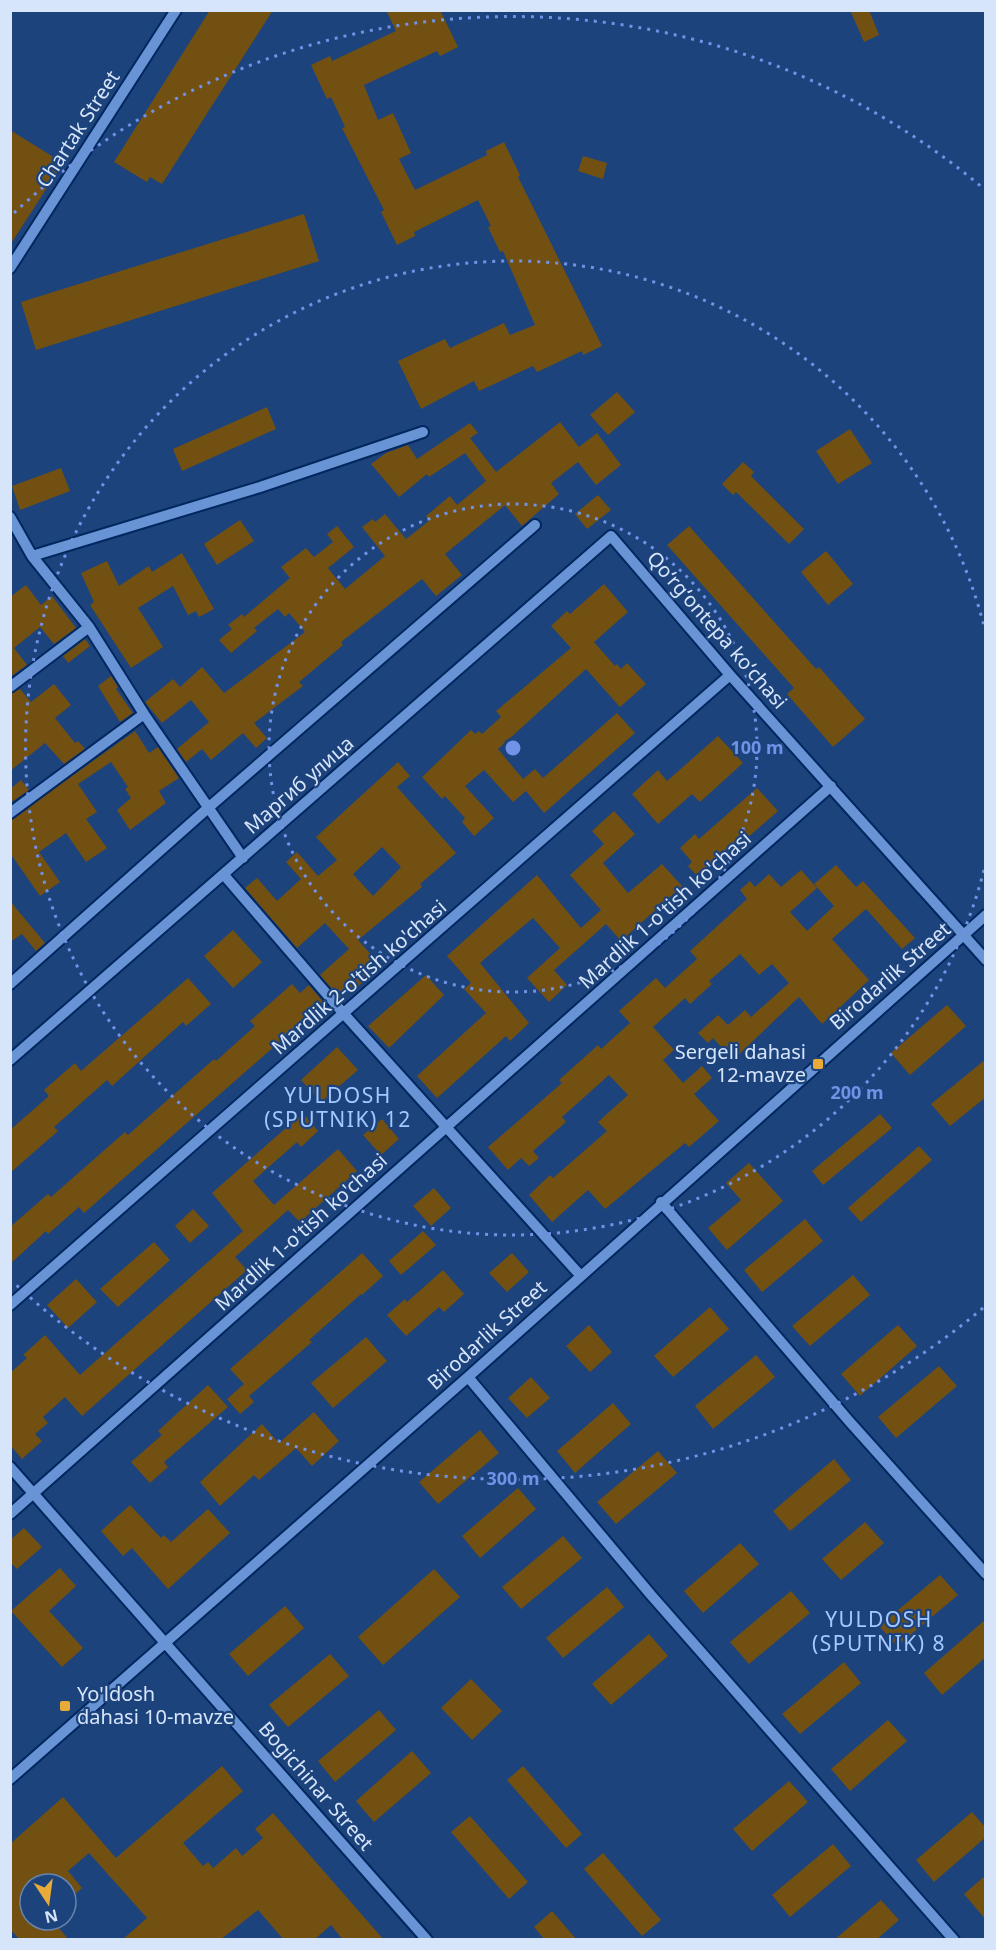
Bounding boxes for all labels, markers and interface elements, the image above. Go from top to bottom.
street label: Chartak Street [30,65,126,193]
street label: Qoʻrgʻontepa koʻchasi [641,545,793,714]
street label: Маргиб улица [238,730,359,840]
text: 100 m [730,735,784,759]
centre of rings [503,738,523,758]
street label: Mardlik 1-o'tish ko'chasi [573,825,757,994]
street label: Mardlik 2-o'tish ko'chasi [266,893,452,1060]
street label: Birodarlik Street [823,916,956,1036]
place label: Sergeli dahasi 12-mavze [675,1038,806,1088]
marker: Sergeli dahasi 12-mavze [811,1057,825,1071]
text: 200 m [830,1080,884,1104]
district label: YULDOSH (SPUTNIK) 12 [264,1081,412,1133]
street label: Mardlik 1-o'tish ko'chasi [209,1147,393,1316]
street label: Birodarlik Street [421,1274,552,1395]
text: 300 m [486,1466,540,1490]
district label: YULDOSH (SPUTNIK) 8 [812,1605,946,1657]
place label: Yo'ldosh dahasi 10-mavze [77,1680,234,1730]
marker: Yo'ldosh dahasi 10-mavze [58,1699,72,1713]
street label: Bogichinar Street [253,1715,380,1856]
north arrow [18,1872,78,1932]
text: N [43,1904,60,1929]

